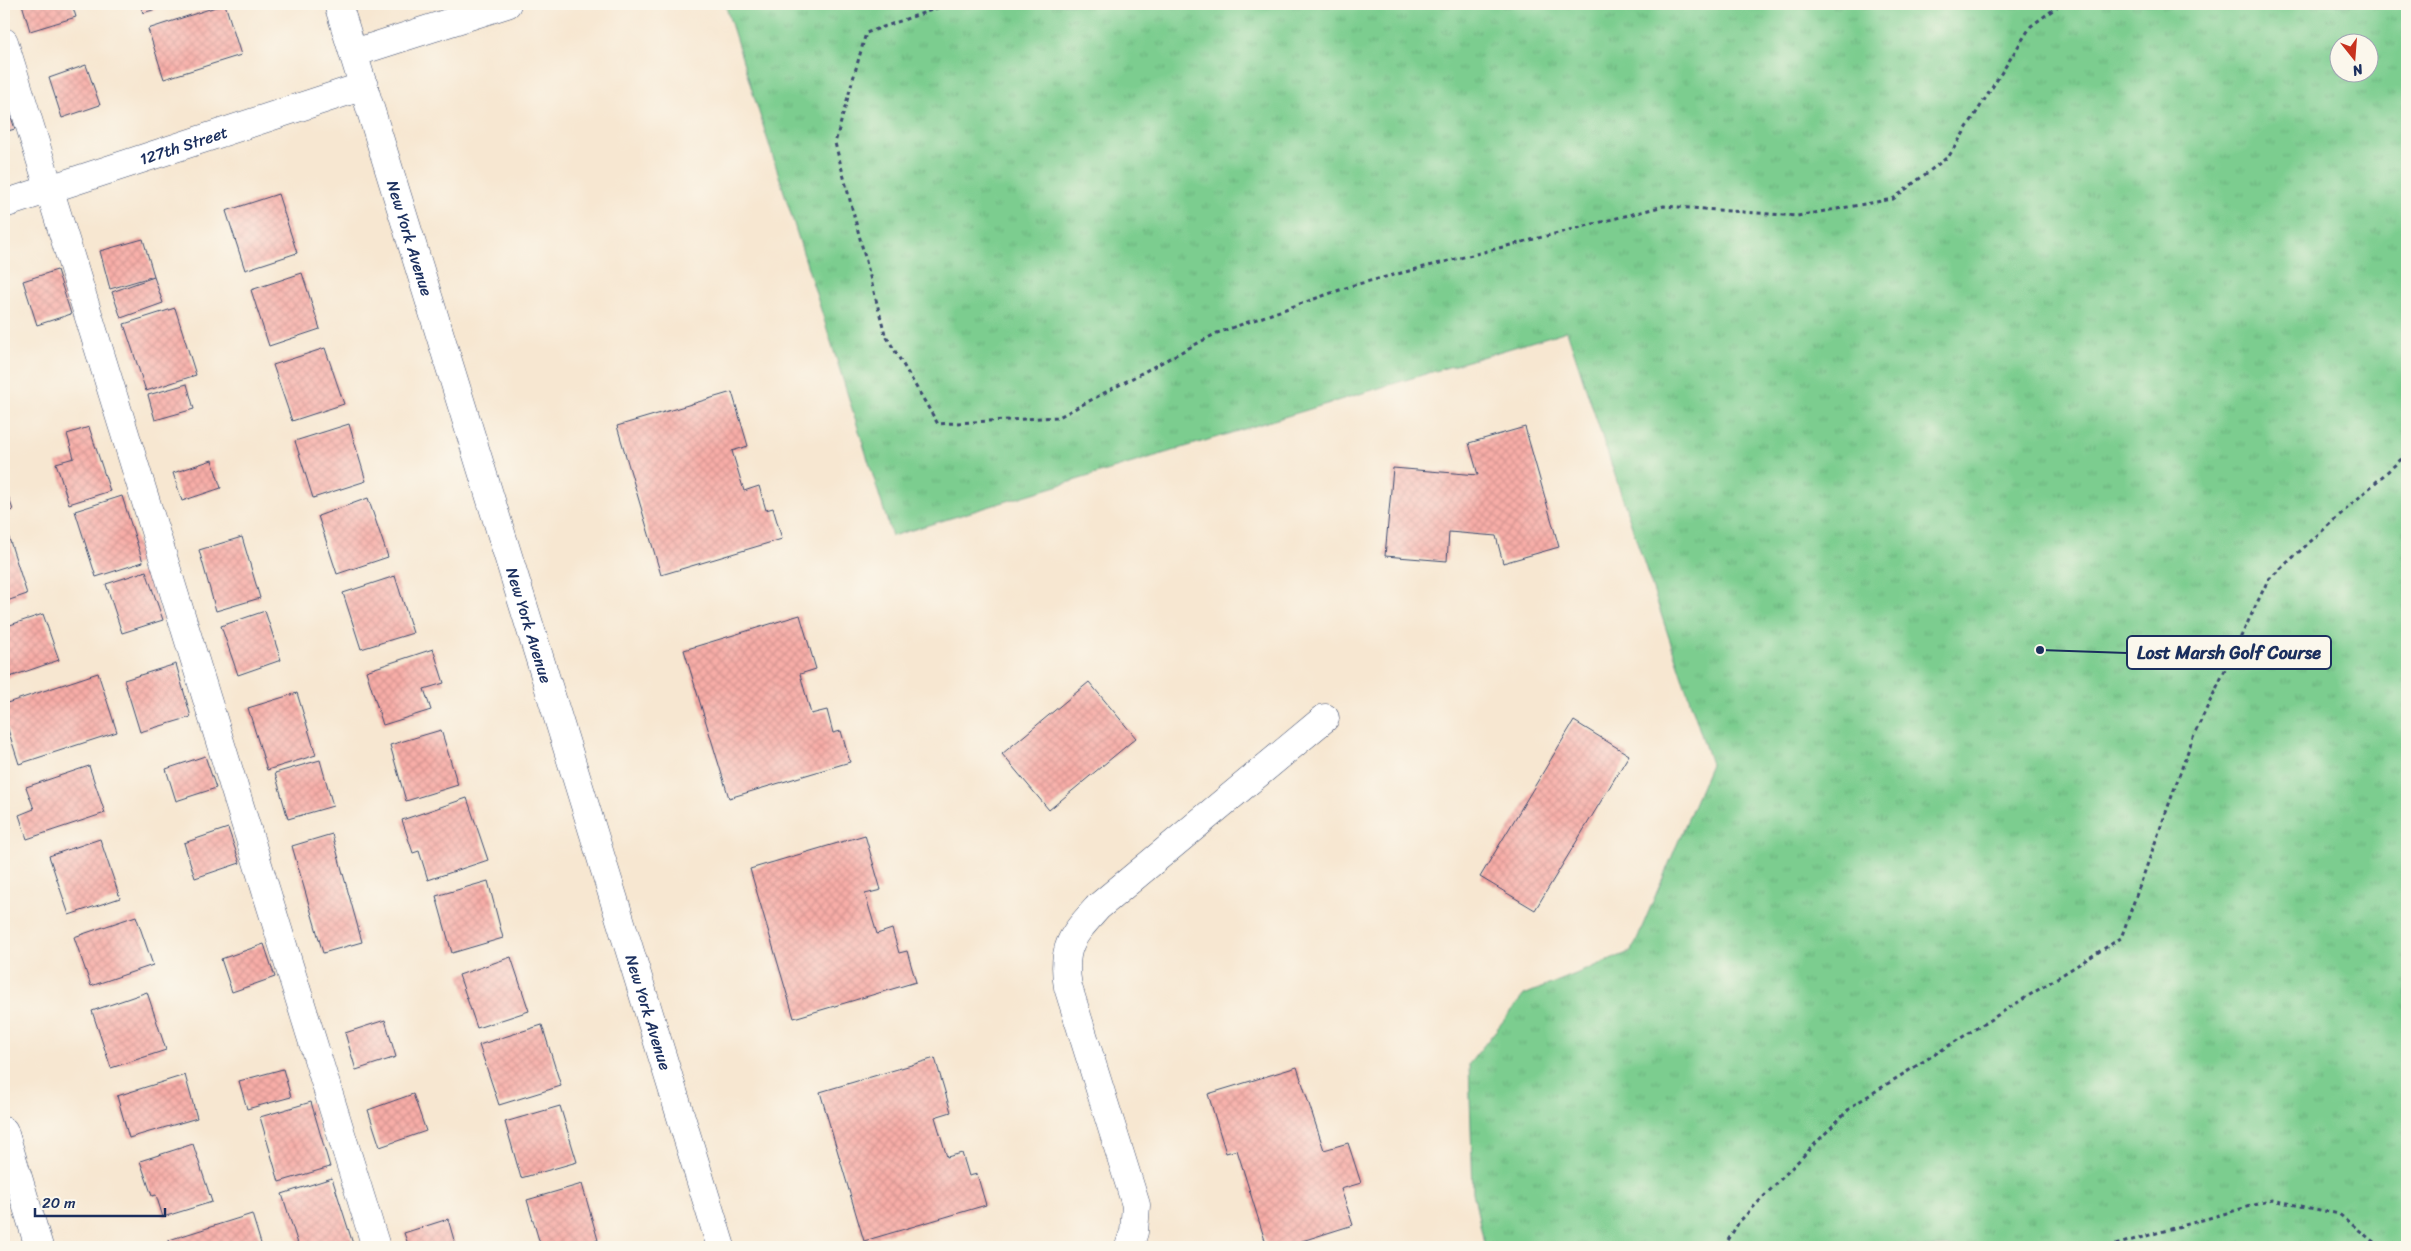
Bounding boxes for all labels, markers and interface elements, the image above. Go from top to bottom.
north arrow [2328,32,2378,82]
text: N [2349,56,2367,83]
street label: 127th Street [136,117,232,173]
street label: New York Avenue [379,177,442,300]
street label: New York Avenue [498,564,561,687]
callout: Lost Marsh Golf Course [2127,636,2331,669]
text: Lost Marsh Golf Course [2137,637,2321,669]
street label: New York Avenue [617,951,680,1074]
scale bar [35,1186,165,1218]
text: 20 m [42,1190,76,1216]

